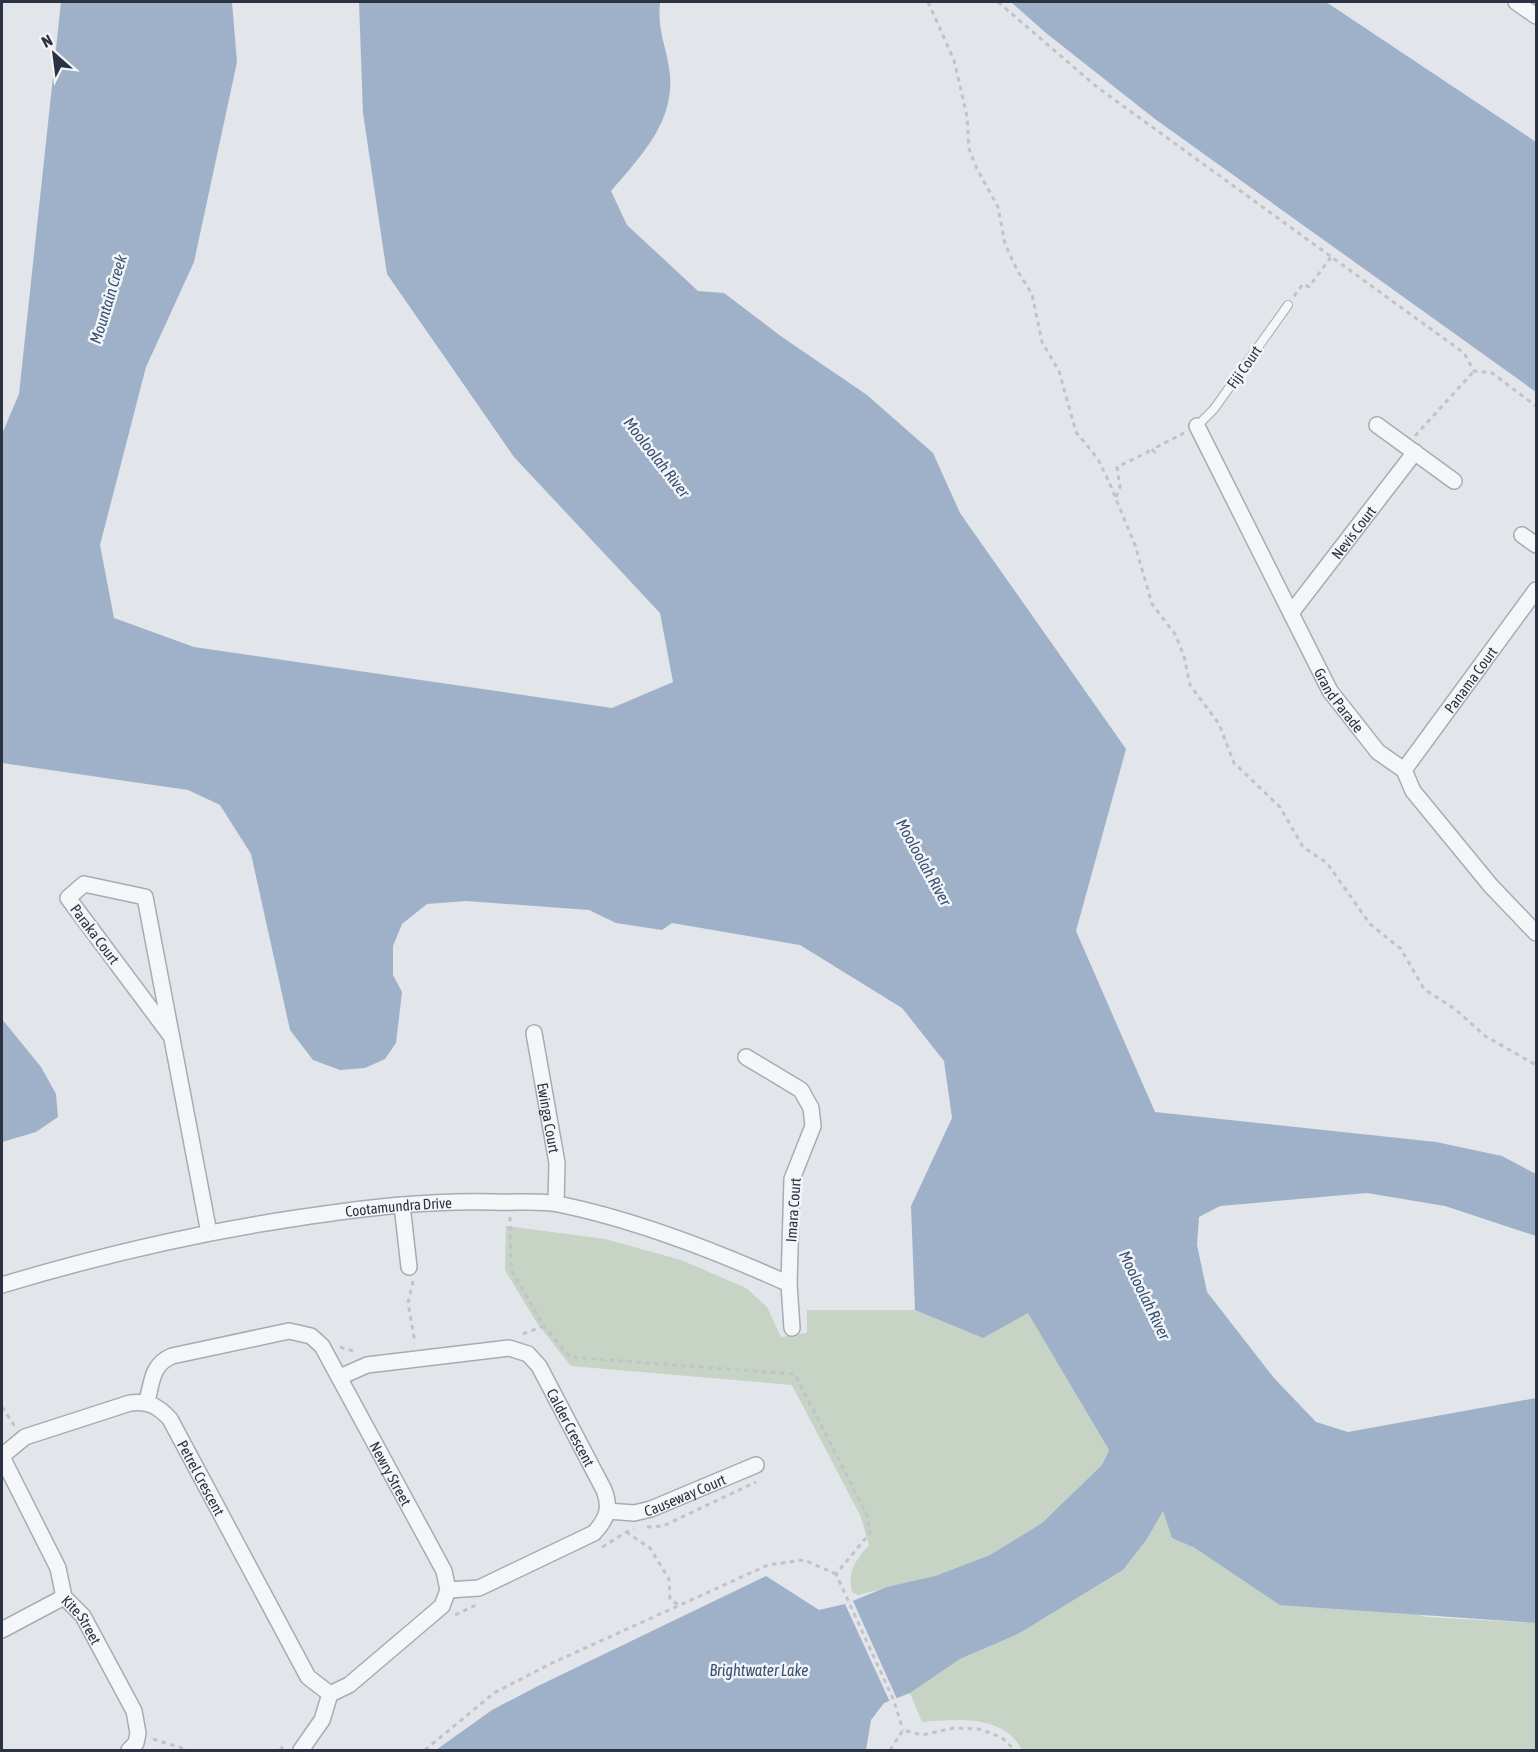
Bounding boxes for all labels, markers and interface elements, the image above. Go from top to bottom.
north arrow [24,24,84,84]
text: N [39,31,55,51]
water label: Mountain Creek [86,251,130,346]
street label: Fiji Court [1223,342,1265,392]
water label: Mooloolah River [620,414,695,501]
street label: Nevis Court [1328,502,1379,562]
street label: Panama Court [1440,643,1500,716]
street label: Grand Parade [1311,665,1368,736]
water label: Mooloolah River [893,816,956,910]
street label: Paraka Court [67,901,123,967]
street label: Ewinga Court [534,1081,564,1154]
street label: Imara Court [782,1177,804,1243]
street label: Cootamundra Drive [344,1194,452,1220]
water label: Mooloolah River [1116,1248,1175,1343]
street label: Calder Crescent [544,1386,598,1469]
street label: Petrel Crescent [174,1437,228,1518]
street label: Newry Street [367,1438,415,1508]
street label: Causeway Court [642,1470,728,1519]
street label: Kite Street [58,1591,105,1647]
water label: Brightwater Lake [710,1661,808,1680]

